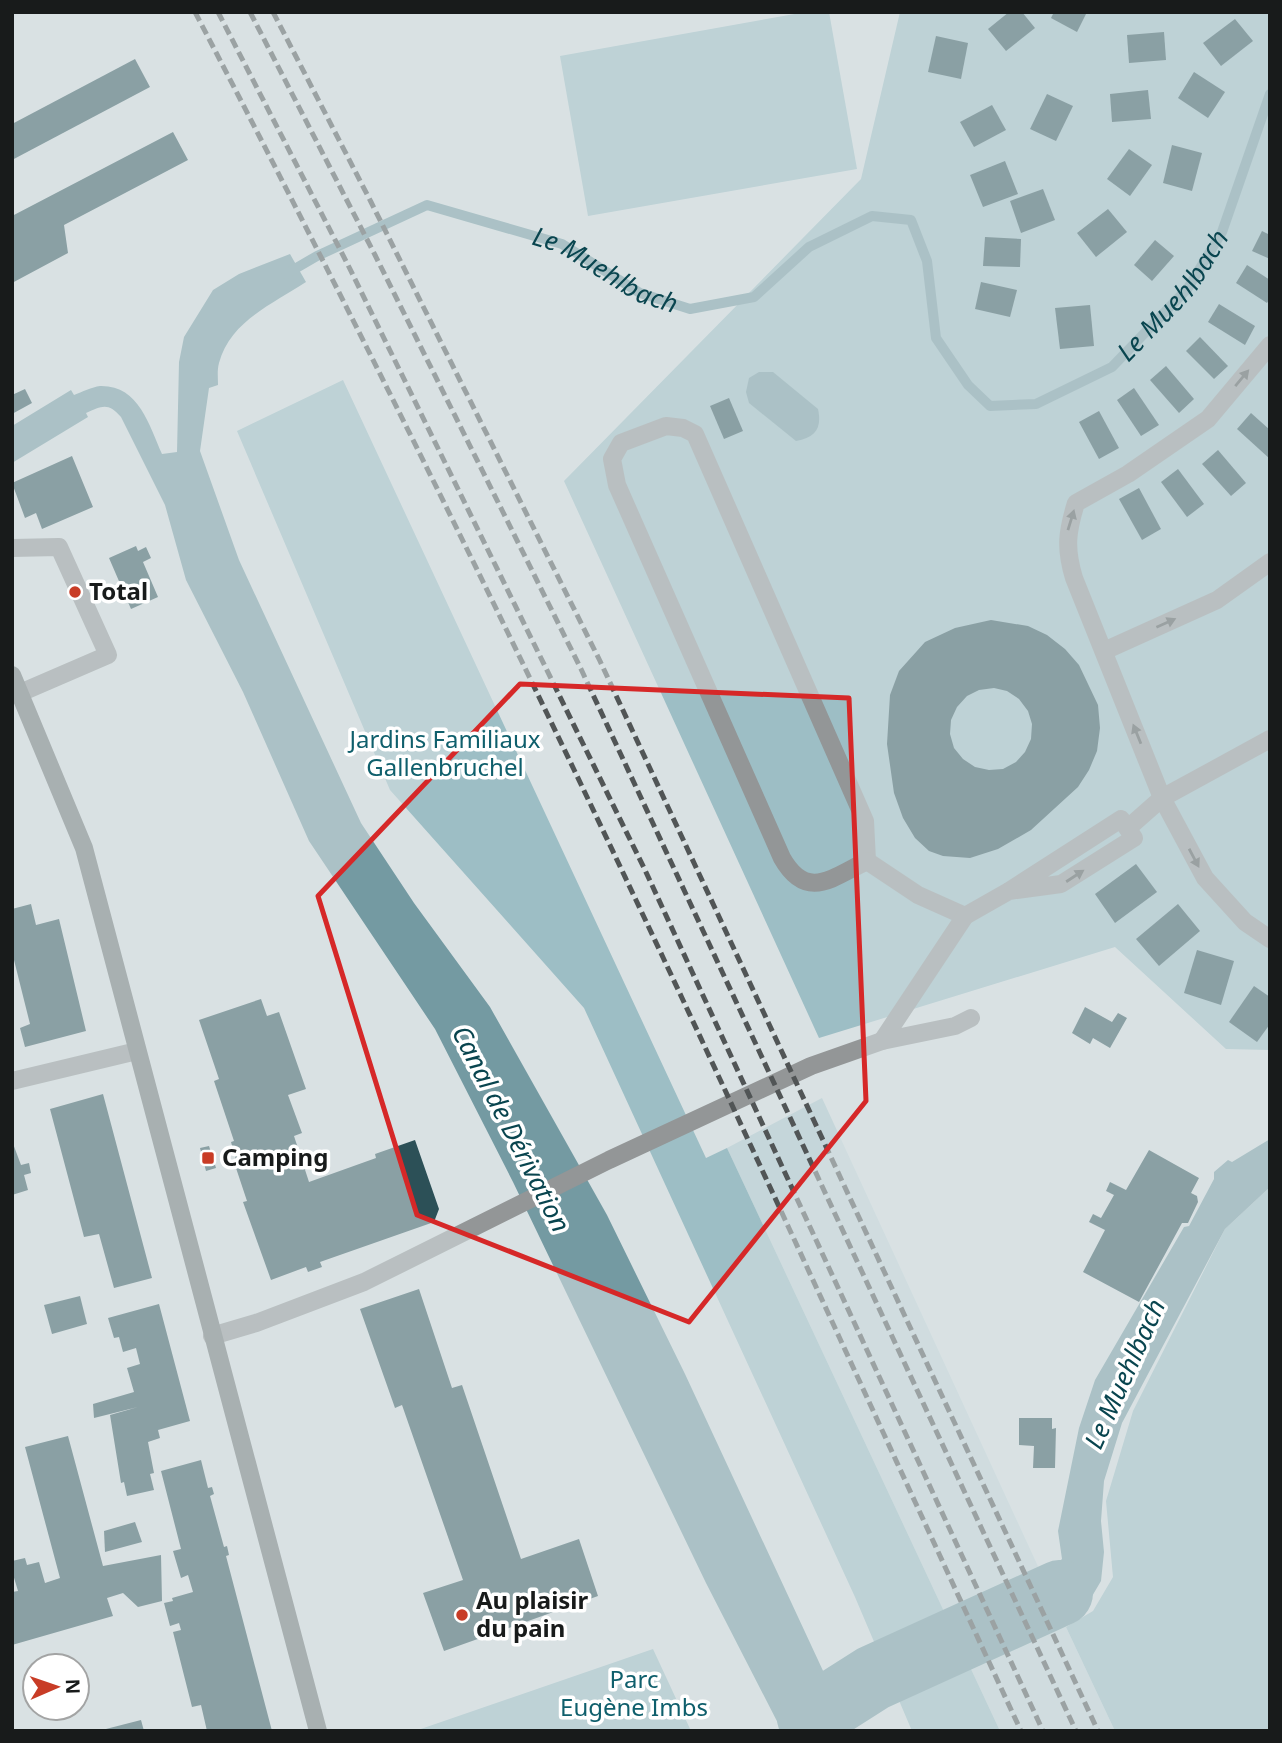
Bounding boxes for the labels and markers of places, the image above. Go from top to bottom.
place label: Total [89,574,148,607]
marker: Total [67,584,83,600]
place label: Camping [222,1140,328,1173]
marker: Camping [200,1150,216,1166]
place label: Au plaisir du pain [476,1583,589,1644]
marker: Au plaisir du pain [454,1607,470,1623]

